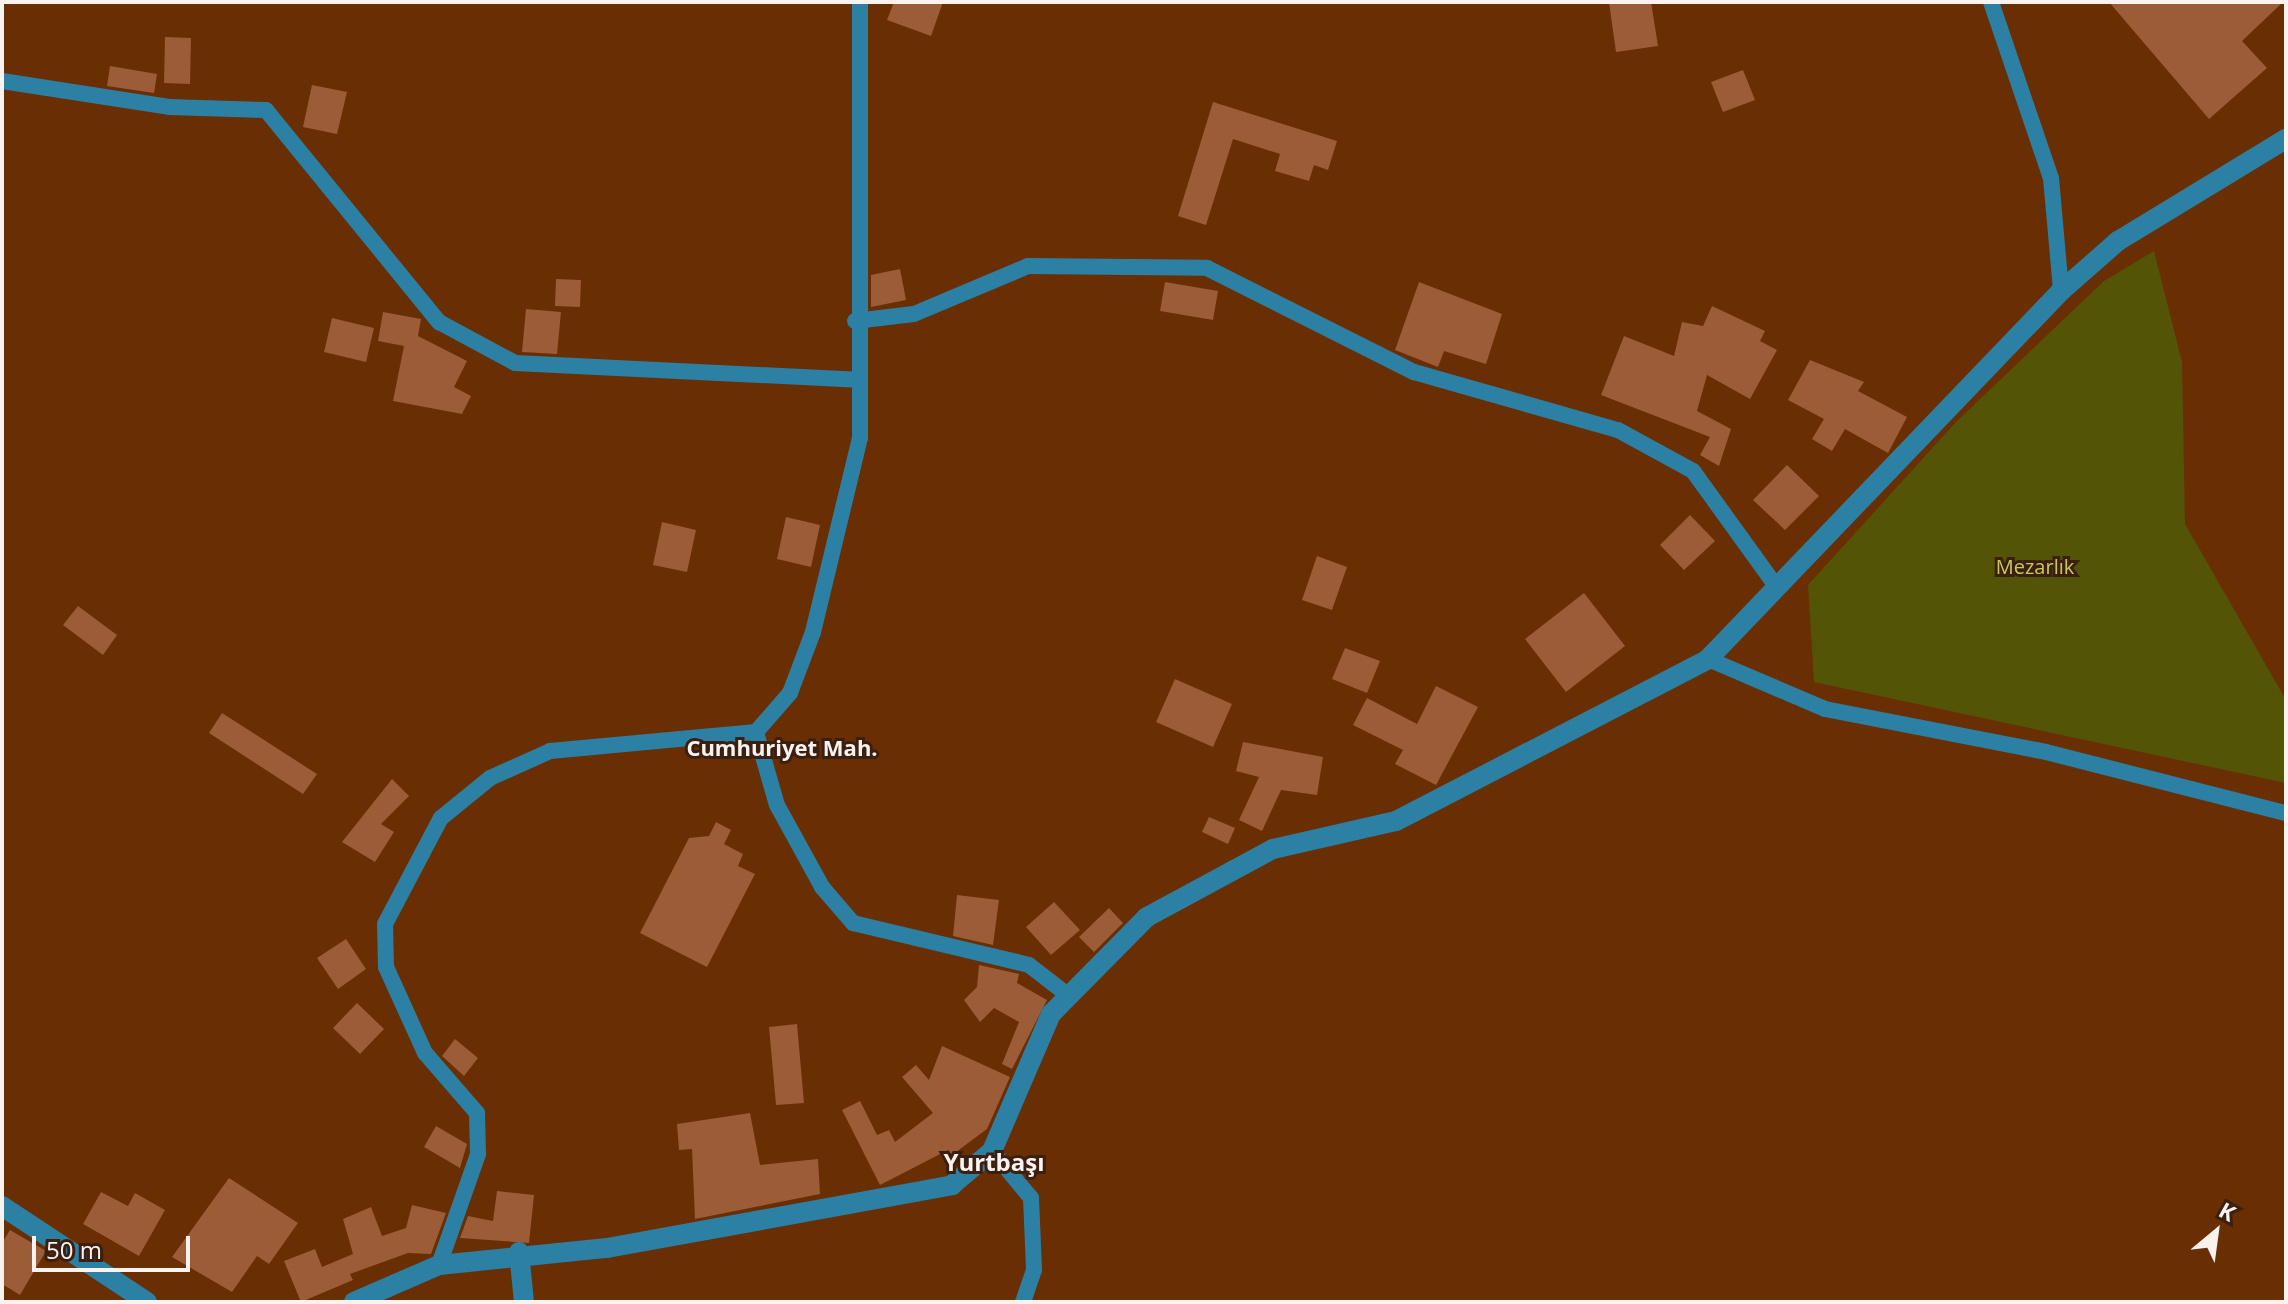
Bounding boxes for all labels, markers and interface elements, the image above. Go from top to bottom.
park label: Mezarlık [1996,554,2074,578]
district label: Cumhuriyet Mah. [686,735,878,761]
district label: Yurtbaşı [943,1148,1045,1176]
north arrow [2176,1192,2256,1272]
text: K [2214,1194,2241,1228]
scale bar [36,1220,194,1270]
text: 50 m [46,1233,102,1266]

